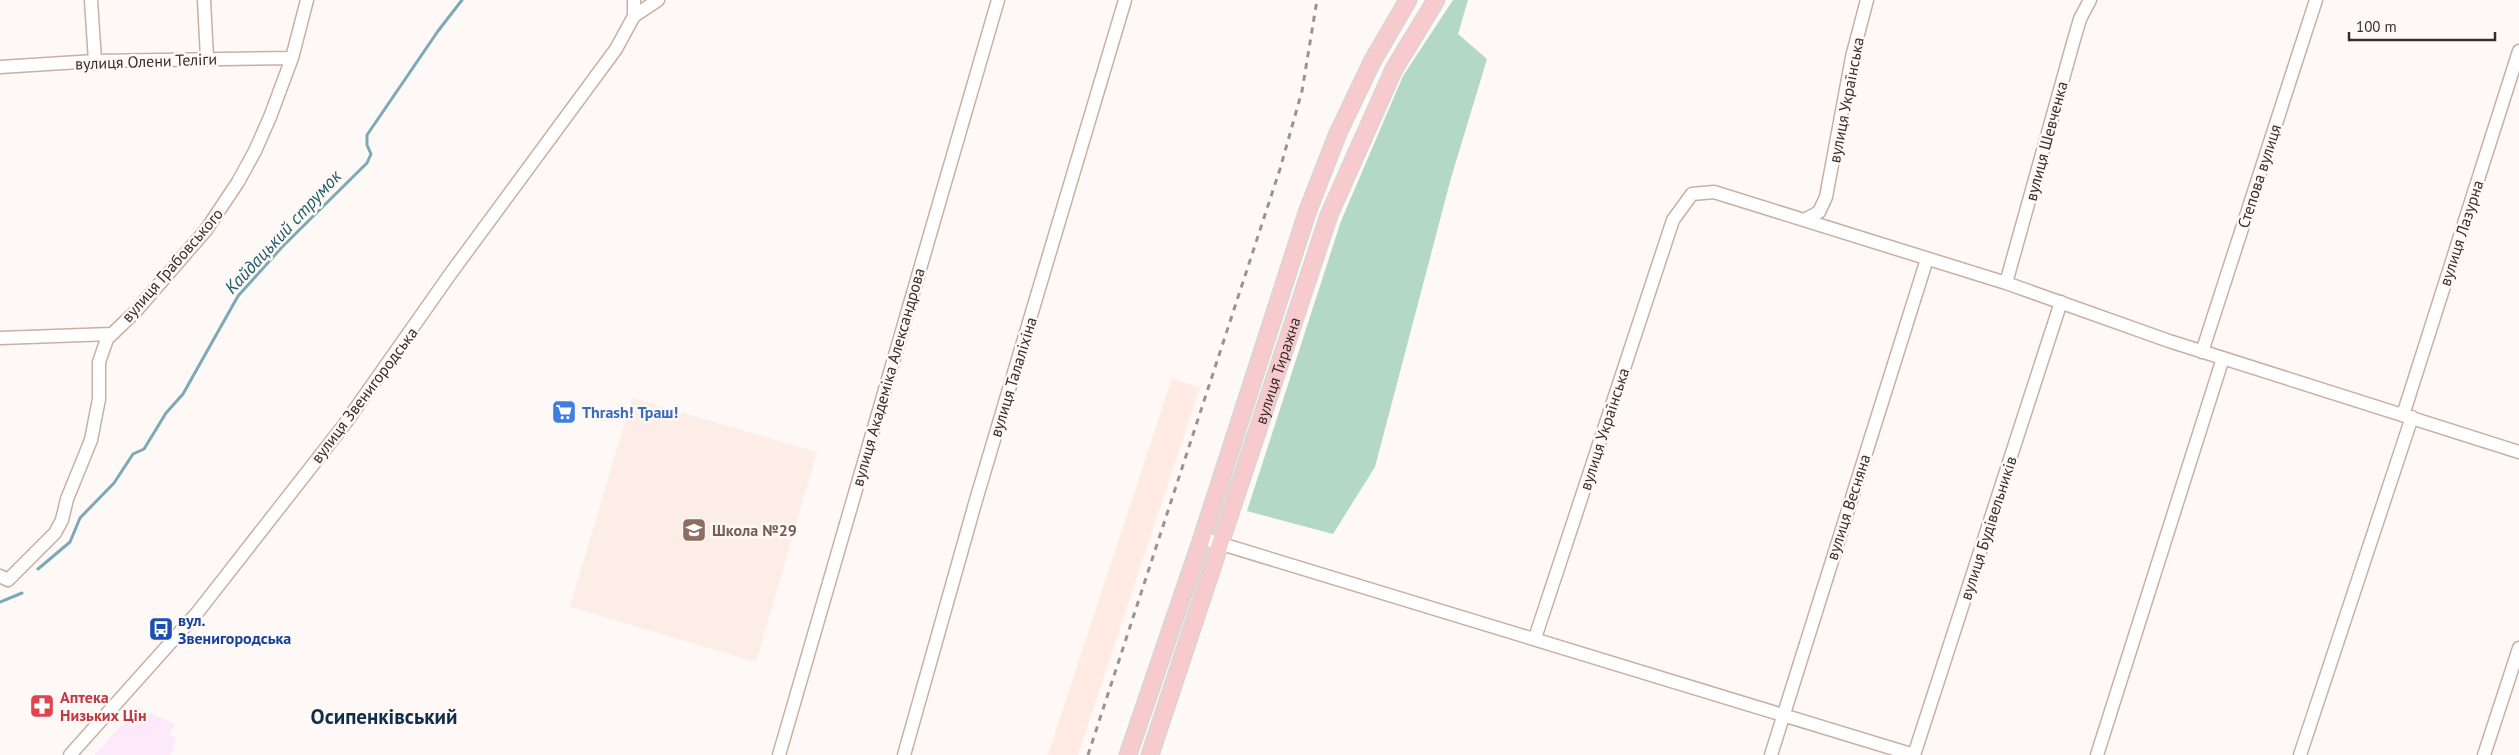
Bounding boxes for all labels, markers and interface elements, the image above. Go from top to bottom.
scale bar [2349,10,2495,42]
text: 100 m [2356,17,2397,36]
street label: вулиця Українська [1824,35,1868,165]
street label: вулиця Олени Теліги [75,49,217,73]
street label: вулиця Шевченка [2020,79,2072,203]
street label: Степова вулиця [2233,122,2285,230]
water label: Кайдацький струмок [219,164,346,298]
street label: вулиця Лазурна [2434,178,2488,288]
street label: вулиця Грабовського [117,204,227,326]
street label: вулиця Академіка Александрова [847,265,929,489]
street label: вулиця Талаліхіна [985,314,1041,440]
street label: вулиця Тиражна [1250,314,1305,427]
street label: вулиця Звенигородська [306,323,422,467]
street label: вулиця Українська [1575,365,1633,493]
supermarket icon: Thrash! Траш! [551,399,577,425]
place label: Thrash! Траш! [582,402,678,422]
street label: вулиця Весняна [1821,452,1875,562]
street label: вулиця Будівельників [1955,454,2021,602]
school or university icon: Школа №29 [681,517,707,543]
place label: Школа №29 [712,520,797,540]
place label: вул. Звенигородська [178,610,291,648]
bus stop icon: вул. Звенигородська [148,616,174,642]
place label: Аптека Низьких Цін [60,687,146,725]
pharmacy icon: Аптека Низьких Цін [29,693,55,719]
district label: Осипенківський [311,703,457,730]

